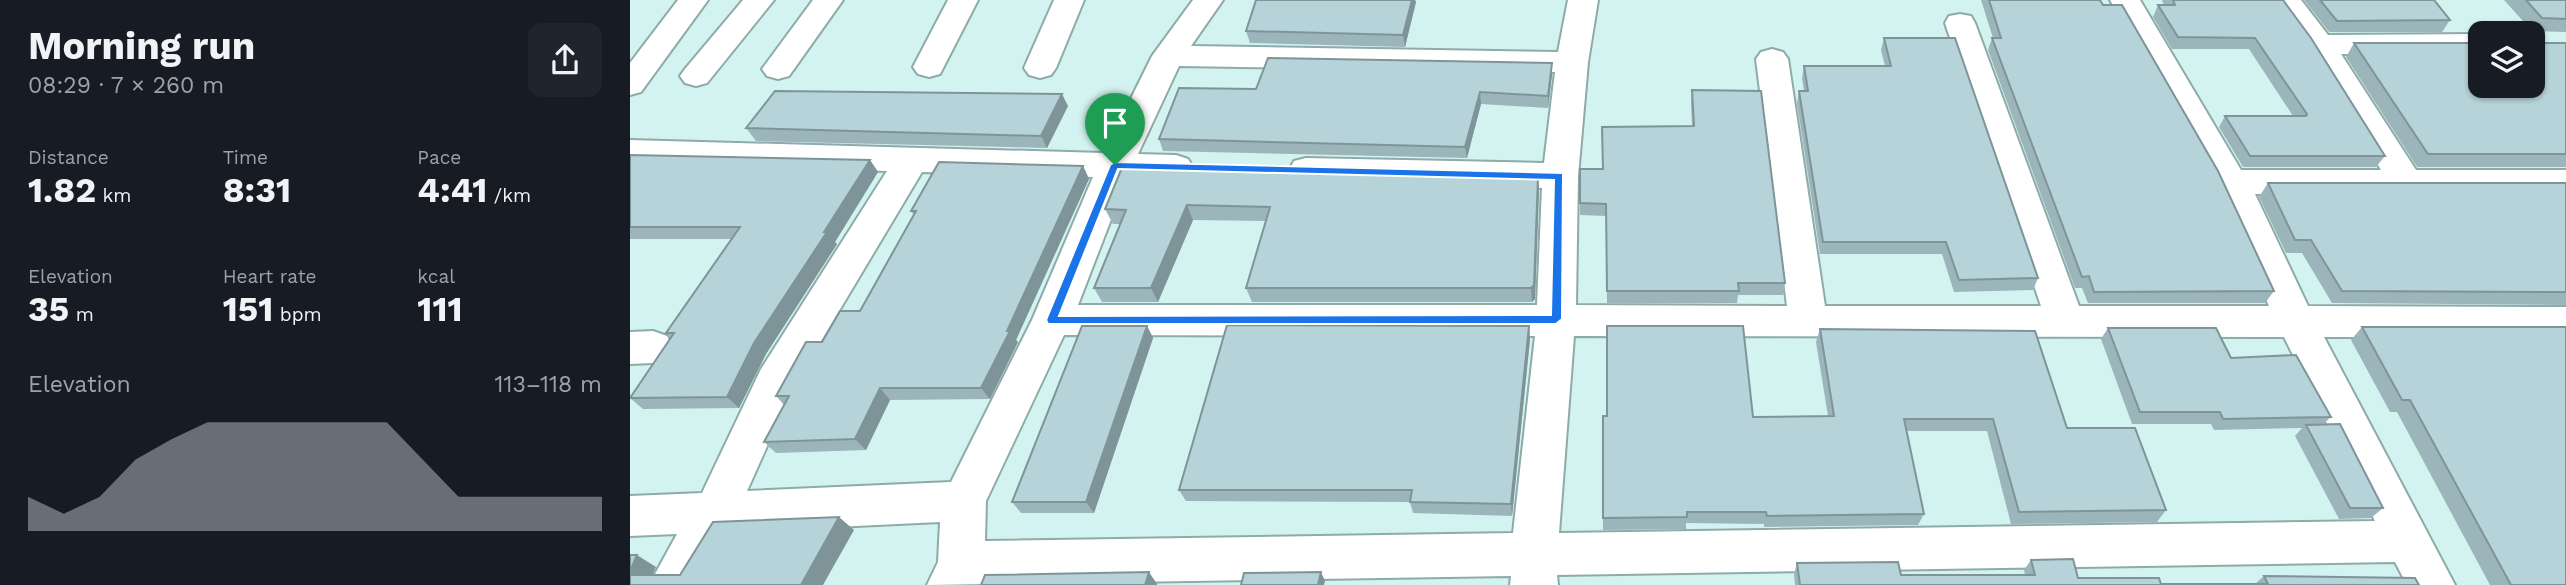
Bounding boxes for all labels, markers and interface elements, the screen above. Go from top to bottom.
map controls [2468,21,2545,98]
button: layers [2468,21,2545,98]
button: share [528,23,602,97]
text: Morning run [28,24,255,68]
text: 08:29 · 7 × 260 m [28,72,224,99]
pin [1085,93,1145,165]
icon: arrive [1096,104,1134,142]
text: Distance [28,146,109,169]
text: Time [223,146,268,169]
text: Pace [417,146,461,169]
text: 1.82 [28,169,96,211]
text: 8:31 [223,169,291,211]
text: 4:41 [417,169,487,211]
text: km [96,184,131,207]
text: /km [487,184,531,207]
text: Elevation [28,265,113,288]
text: Heart rate [223,265,317,288]
text: kcal [417,265,455,288]
text: 35 [28,288,69,330]
text: 151 [223,288,273,330]
text: 111 [417,288,463,330]
text: m [69,303,94,326]
text: bpm [273,303,322,326]
text: Elevation [28,371,131,398]
text: 113–118 m [494,371,602,398]

